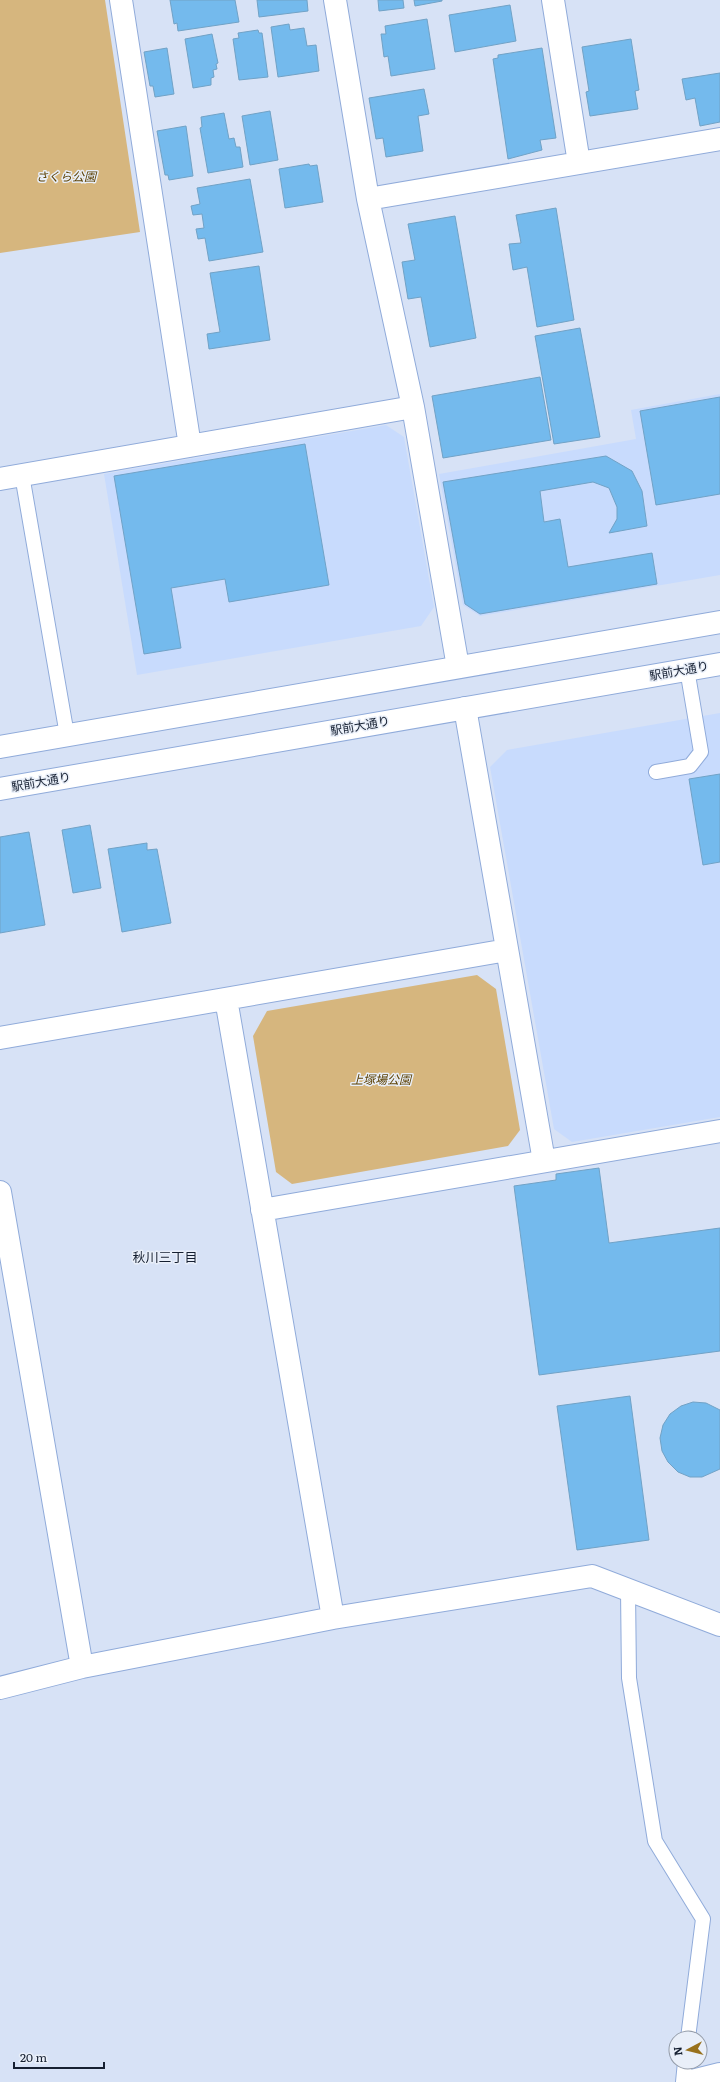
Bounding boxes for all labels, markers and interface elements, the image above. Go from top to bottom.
park label: さくら公園 [36,167,98,185]
street label: 駅前大通り [648,656,710,684]
street label: 駅前大通り [329,711,391,739]
street label: 駅前大通り [10,767,72,795]
park label: 上塚場公園 [351,1070,413,1088]
district label: 秋川三丁目 [132,1247,198,1266]
north arrow [668,2030,708,2070]
scale bar [14,2044,104,2070]
text: N [669,2046,686,2057]
text: 20 m [20,2048,47,2066]

